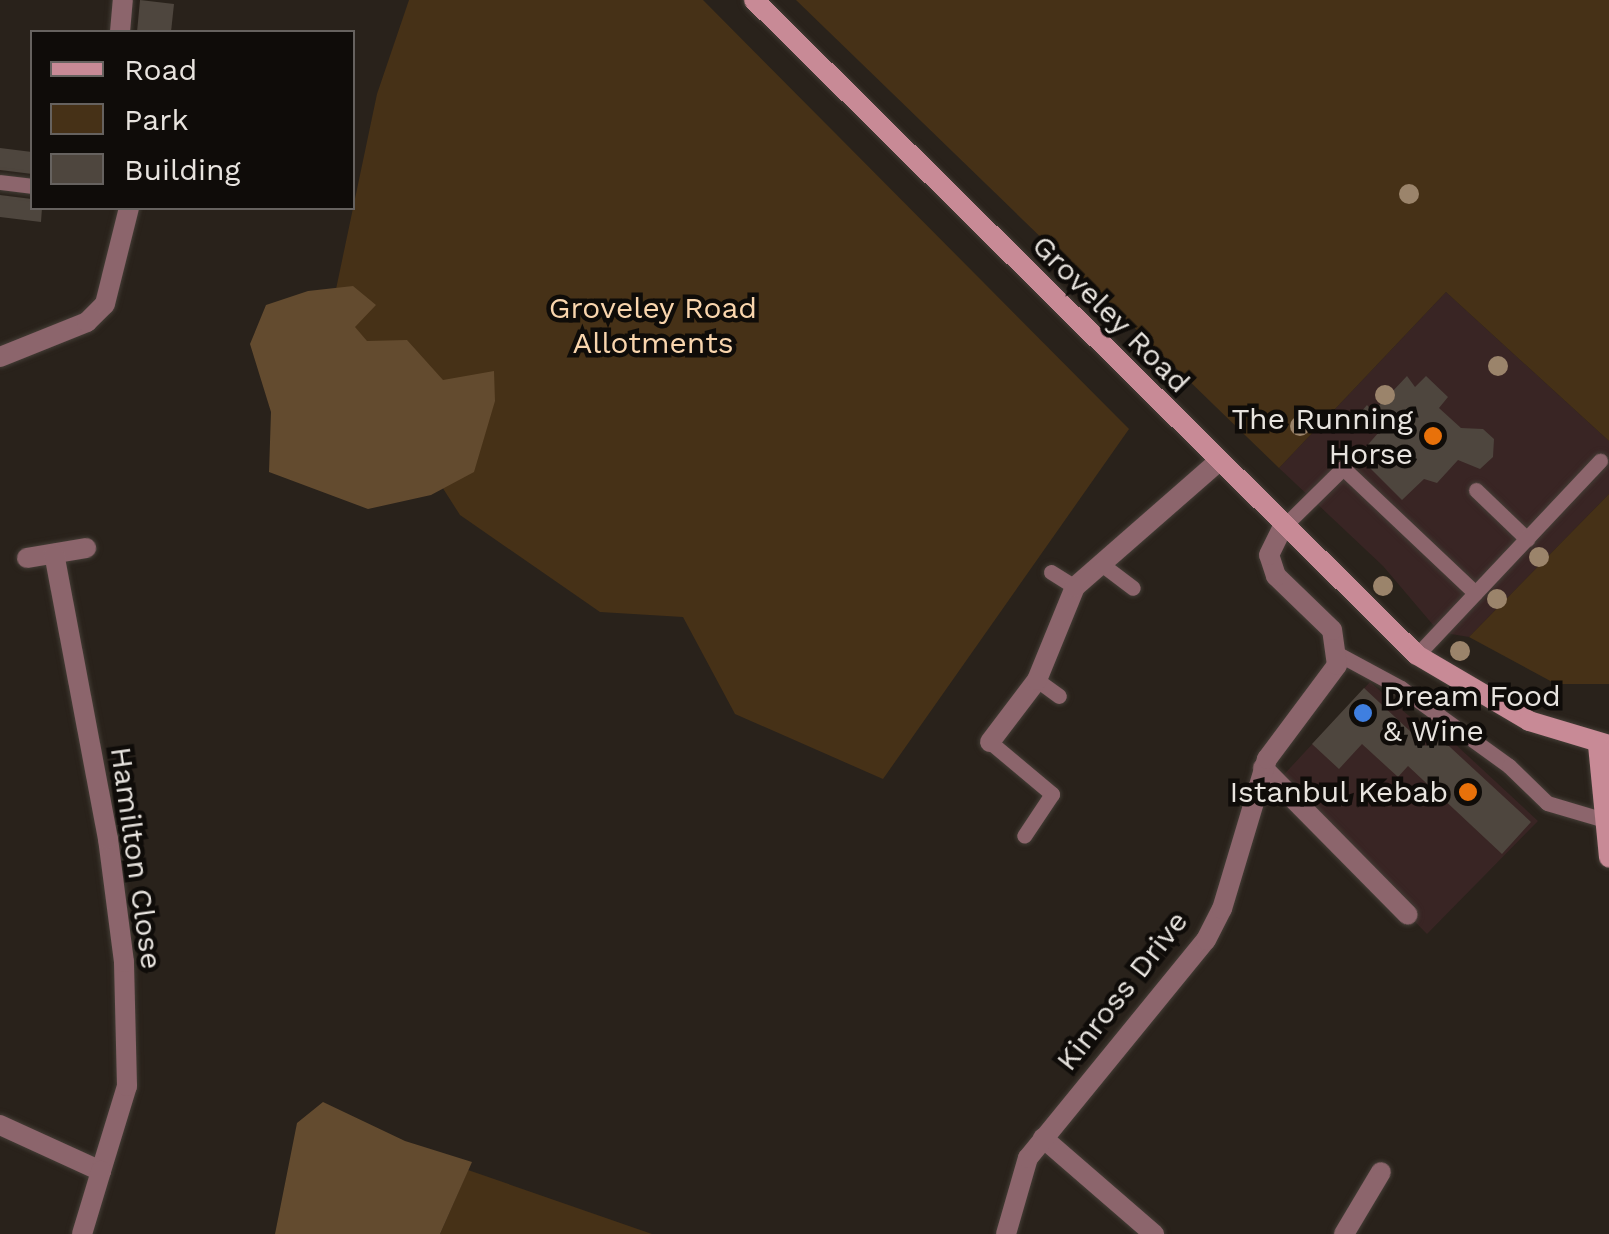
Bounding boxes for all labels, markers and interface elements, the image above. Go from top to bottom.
legend [30,30,355,210]
text: Road [124,52,197,87]
text: Park [124,102,189,137]
text: Building [124,152,241,187]
street label: Groveley Road [1024,227,1198,401]
park label: Groveley Road Allotments [548,290,758,360]
place label: The Running Horse [1232,401,1413,472]
marker: The Running Horse [1422,425,1444,447]
place label: Dream Food & Wine [1383,678,1561,748]
marker: Dream Food & Wine [1352,702,1374,724]
street label: Hamilton Close [103,744,169,972]
place label: Istanbul Kebab [1228,774,1448,810]
marker: Istanbul Kebab [1457,781,1479,803]
street label: Kinross Drive [1049,904,1195,1078]

